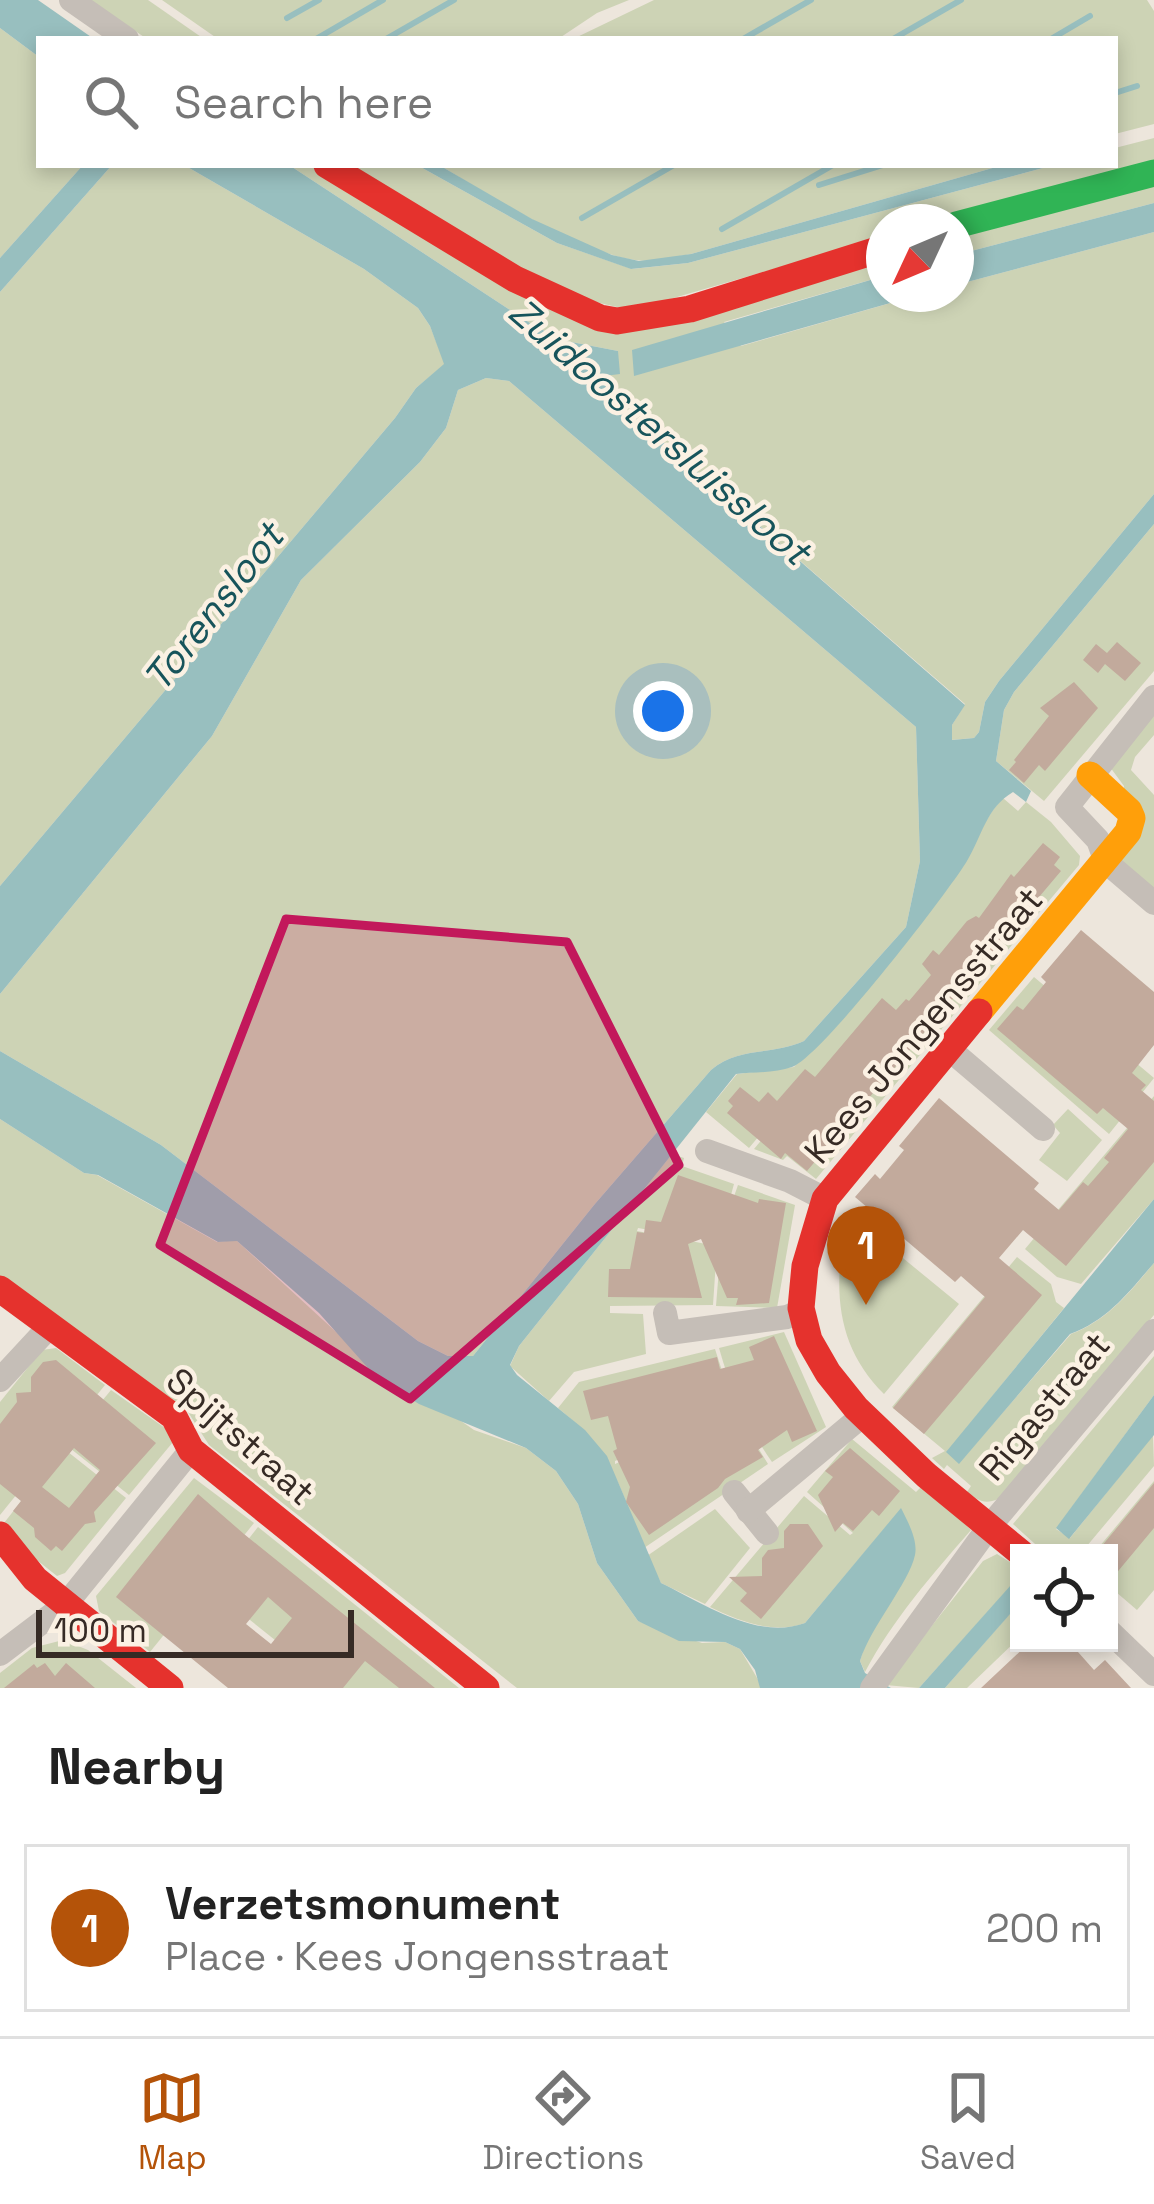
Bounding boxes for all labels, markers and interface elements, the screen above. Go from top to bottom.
search box [36,36,1118,168]
icon: search [78,69,144,135]
text: Search here [174,74,433,131]
north arrow [866,204,974,312]
water label: Zuidoostersluissloot [499,287,823,578]
water label: Torensloot [133,511,296,701]
your location [633,681,693,741]
street label: Kees Jongensstraat [795,878,1053,1173]
pin: 1 [827,1206,905,1305]
street label: Rigastraat [969,1323,1120,1490]
street label: Spijtstraat [156,1358,324,1516]
map controls [1010,1544,1118,1652]
button: locate [1010,1544,1118,1652]
scale bar [36,1604,354,1657]
text: 100 m [54,1610,147,1652]
text: Nearby [48,1734,225,1799]
text: Verzetsmonument [165,1875,561,1932]
text: 1 [81,1904,99,1953]
text: 200 m [986,1904,1103,1953]
text: Place · Kees Jongensstraat [165,1932,670,1981]
tab: Map [138,2065,207,2179]
tab: Directions [482,2065,644,2179]
tab: Saved [920,2065,1016,2179]

